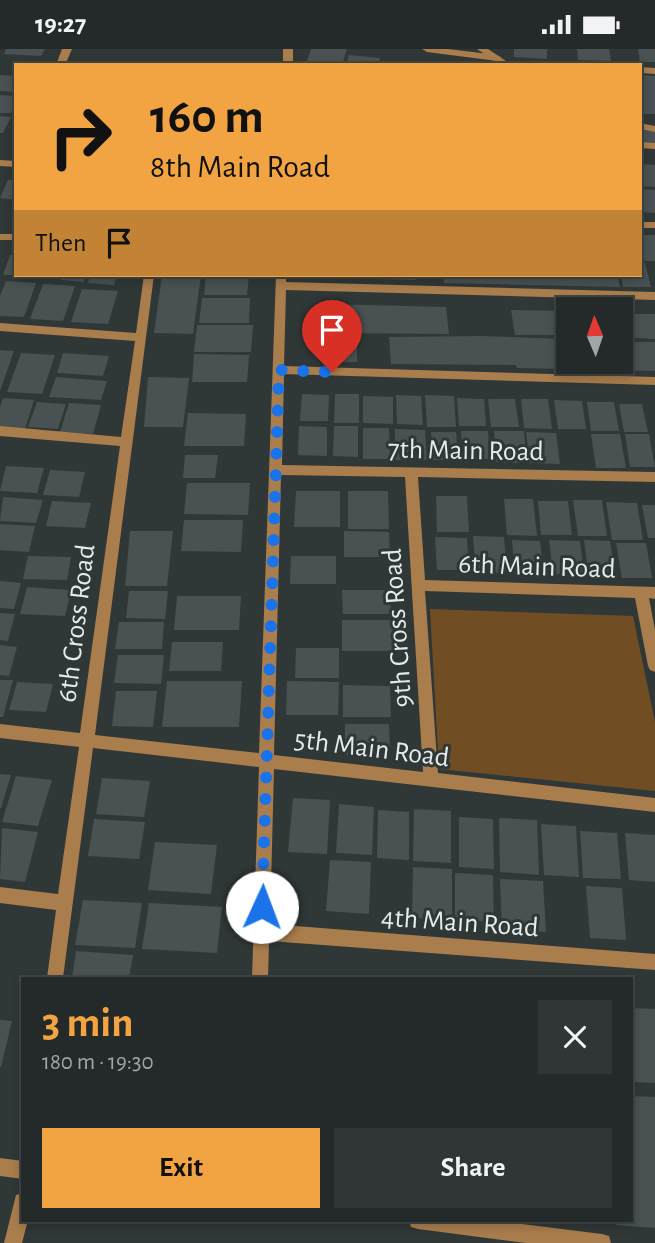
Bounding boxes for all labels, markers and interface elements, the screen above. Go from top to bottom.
text: 19:27 [35,11,86,37]
icon: right [35,91,126,182]
text: 160 m [150,93,264,142]
text: 8th Main Road [150,151,330,183]
icon: arrive [100,224,138,262]
text: Then [35,230,86,256]
north arrow [556,297,634,375]
map controls [556,297,633,374]
pin [302,300,362,372]
icon: arrive [313,311,351,349]
street label: 7th Main Road [388,436,544,466]
street label: 6th Cross Road [53,543,101,704]
street label: 9th Cross Road [378,548,418,708]
street label: 6th Main Road [458,550,616,584]
street label: 5th Main Road [293,726,451,772]
position arrow [225,870,299,944]
street label: 4th Main Road [380,904,540,942]
button: close [538,1000,612,1074]
text: 3 min [42,1002,134,1044]
text: 180 m · 19:30 [42,1051,154,1074]
button: Exit [42,1128,320,1208]
button: Share [334,1128,612,1208]

